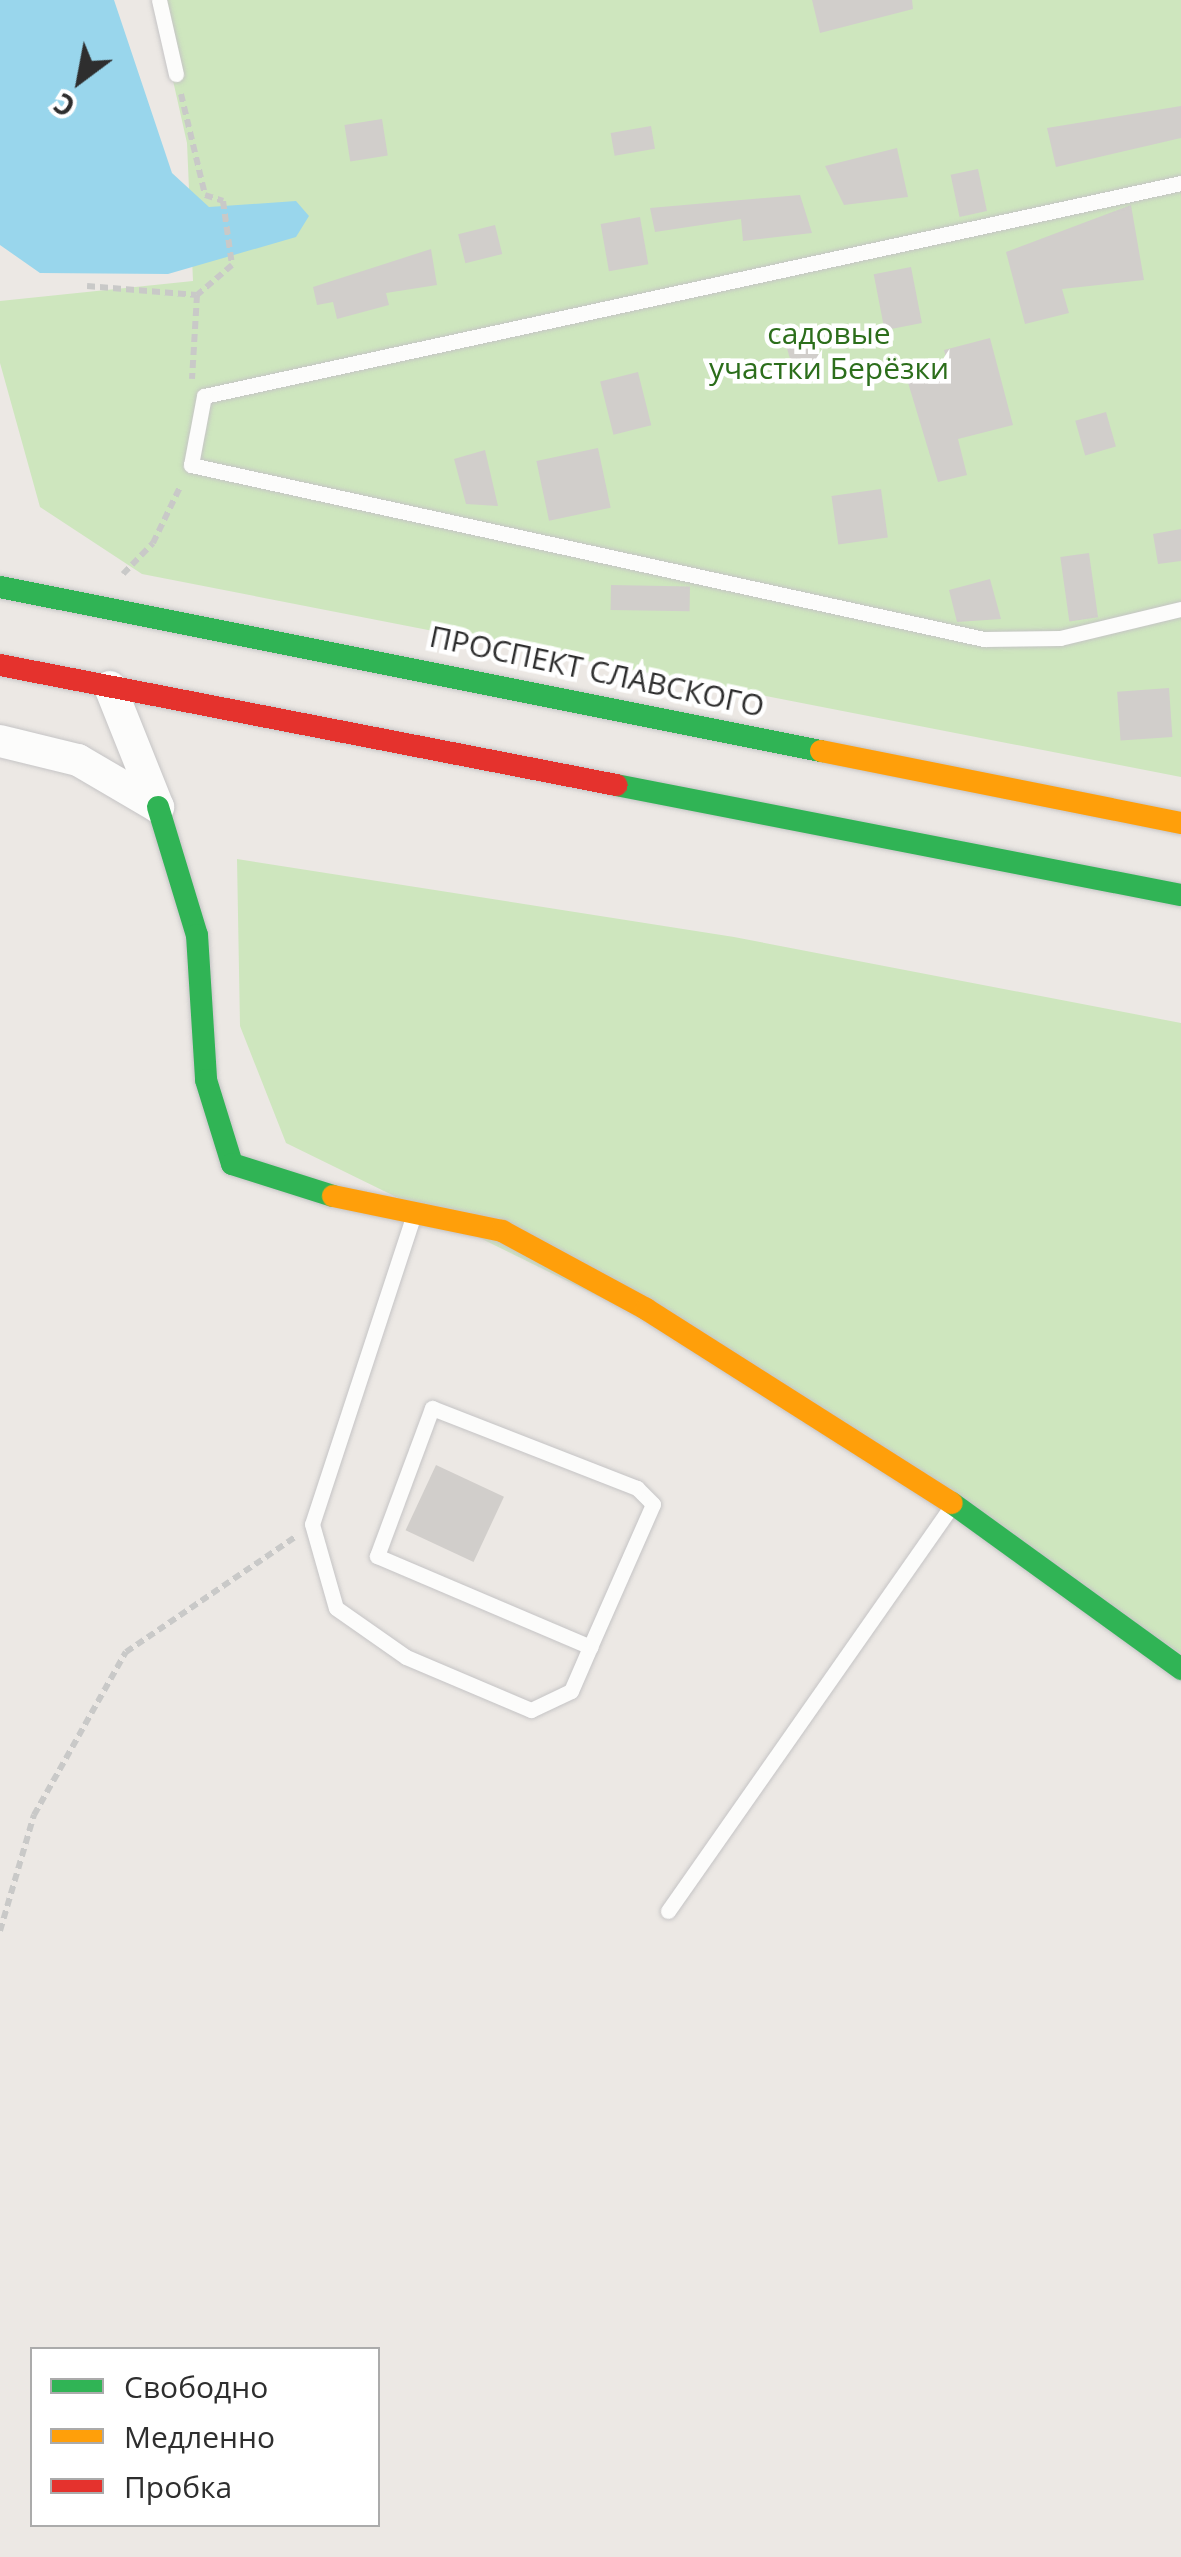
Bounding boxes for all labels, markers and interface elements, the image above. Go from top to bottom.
north arrow [30,30,130,130]
text: С [46,85,82,126]
park label: садовые участки Берёзки [709,315,949,386]
street label: ПРОСПЕКТ СЛАВСКОГО [426,618,768,724]
legend [30,2347,380,2527]
text: Свободно [124,2366,268,2407]
text: Медленно [124,2416,275,2457]
text: Пробка [124,2466,232,2507]

